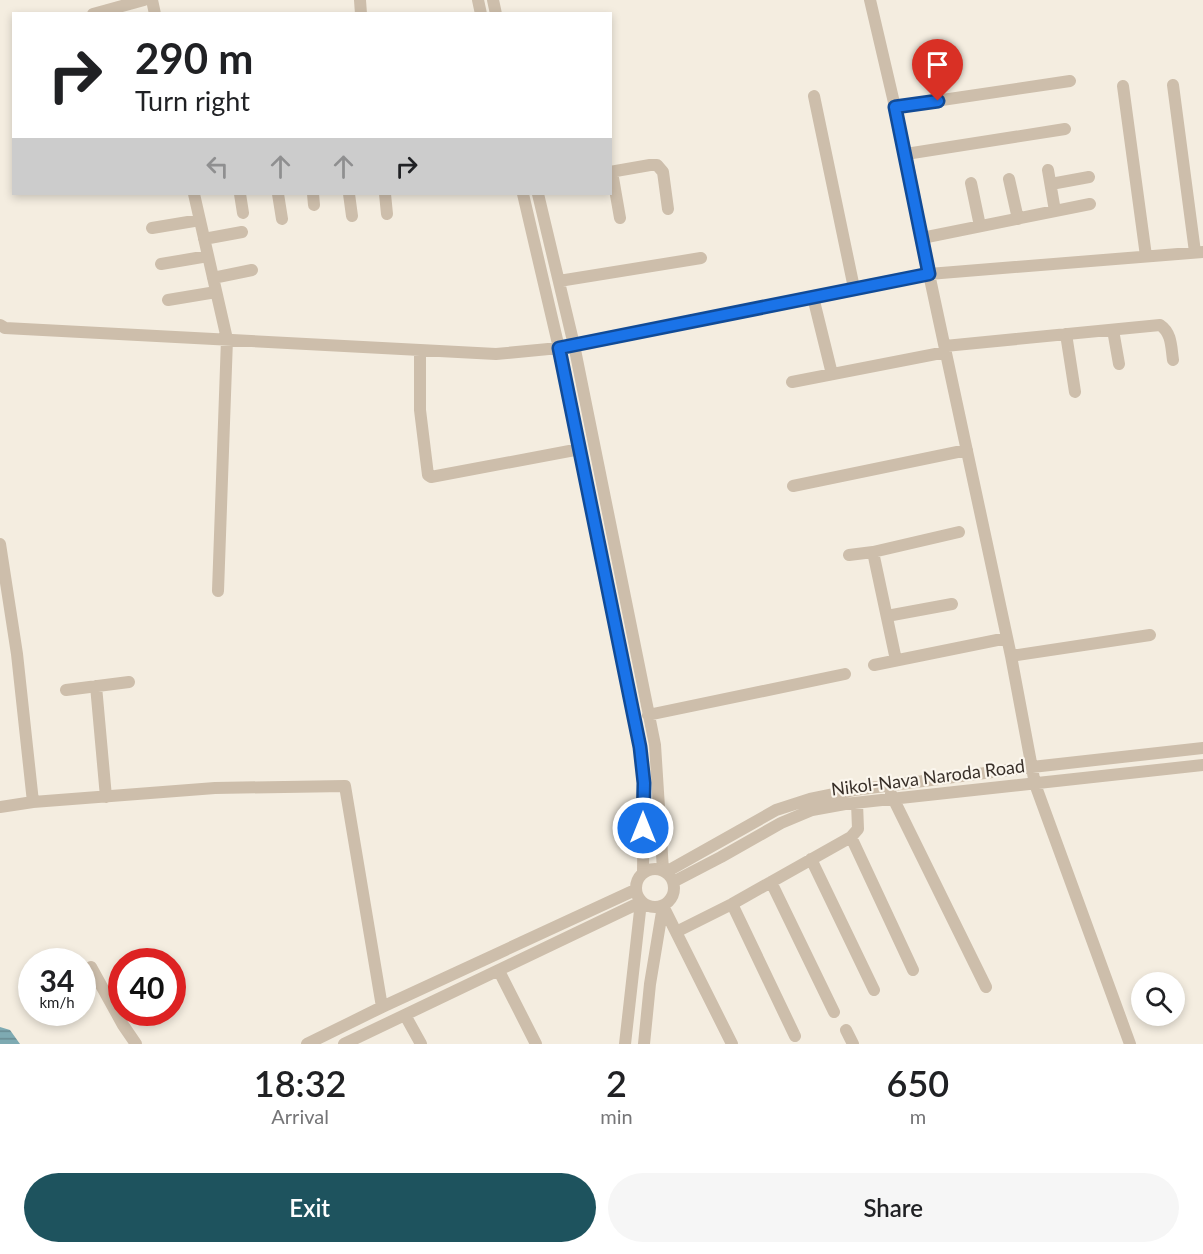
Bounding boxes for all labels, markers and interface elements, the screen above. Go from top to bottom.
text: 290 m [135,33,253,83]
icon: right [36,36,114,114]
pin [912,39,963,101]
icon: arrive [921,48,954,81]
text: Turn right [135,84,250,117]
icon: left [201,150,234,183]
icon: ahead [264,150,297,183]
icon: ahead [327,150,360,183]
icon: right [390,150,423,183]
street label: Nikol-Nava Naroda Road [830,754,1026,800]
position arrow [611,796,675,860]
speed limit sign: 40 [108,948,186,1026]
text: 34 [40,962,74,998]
map controls [1131,972,1185,1026]
button: search [1131,972,1185,1026]
text: km/h [39,993,75,1011]
text: 18:32 [254,1061,346,1105]
text: 2 [606,1061,627,1105]
text: 650 [887,1061,949,1105]
text: Arrival [271,1104,329,1128]
text: min [600,1104,633,1128]
text: m [910,1104,926,1128]
button: Exit [24,1173,596,1242]
button: Share [608,1173,1179,1242]

